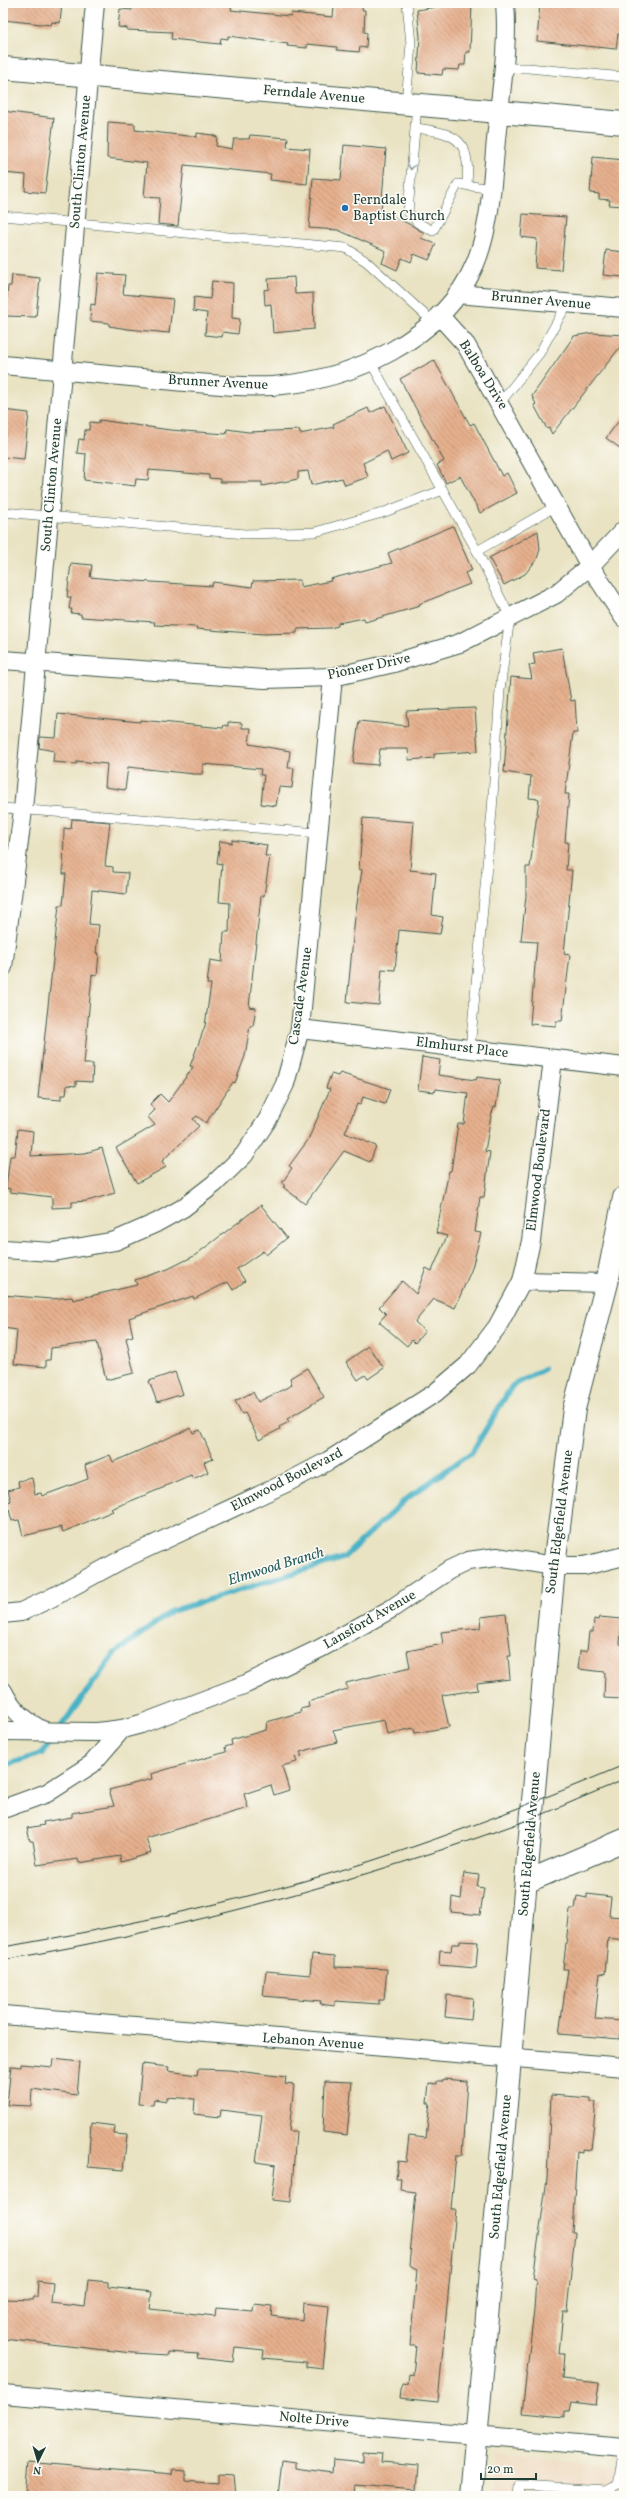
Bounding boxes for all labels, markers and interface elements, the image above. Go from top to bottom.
street label: Ferndale Avenue [262,81,366,109]
street label: South Clinton Avenue [66,94,96,230]
one-way arrow [407,164,416,170]
place label: Ferndale Baptist Church [353,191,445,226]
marker: Ferndale Baptist Church [340,203,350,213]
street label: Brunner Avenue [490,287,592,315]
street label: Balboa Drive [454,336,512,414]
street label: Brunner Avenue [167,371,269,395]
street label: South Clinton Avenue [37,417,67,553]
street label: Pioneer Drive [326,649,413,685]
street label: Cascade Avenue [285,946,317,1046]
street label: Elmhurst Place [415,1033,510,1063]
street label: Elmwood Boulevard [522,1107,556,1232]
street label: Elmwood Boulevard [228,1443,346,1517]
street label: South Edgefield Avenue [542,1448,578,1595]
water label: Elmwood Branch [225,1542,327,1592]
street label: Lansford Avenue [320,1586,420,1654]
street label: South Edgefield Avenue [514,1770,546,1917]
street label: Lebanon Avenue [262,2029,365,2055]
street label: South Edgefield Avenue [485,2093,517,2240]
street label: Nolte Drive [278,2407,350,2433]
north arrow [18,2441,58,2481]
scale bar [481,2455,536,2481]
text: N [33,2462,42,2477]
text: 20 m [487,2462,514,2478]

